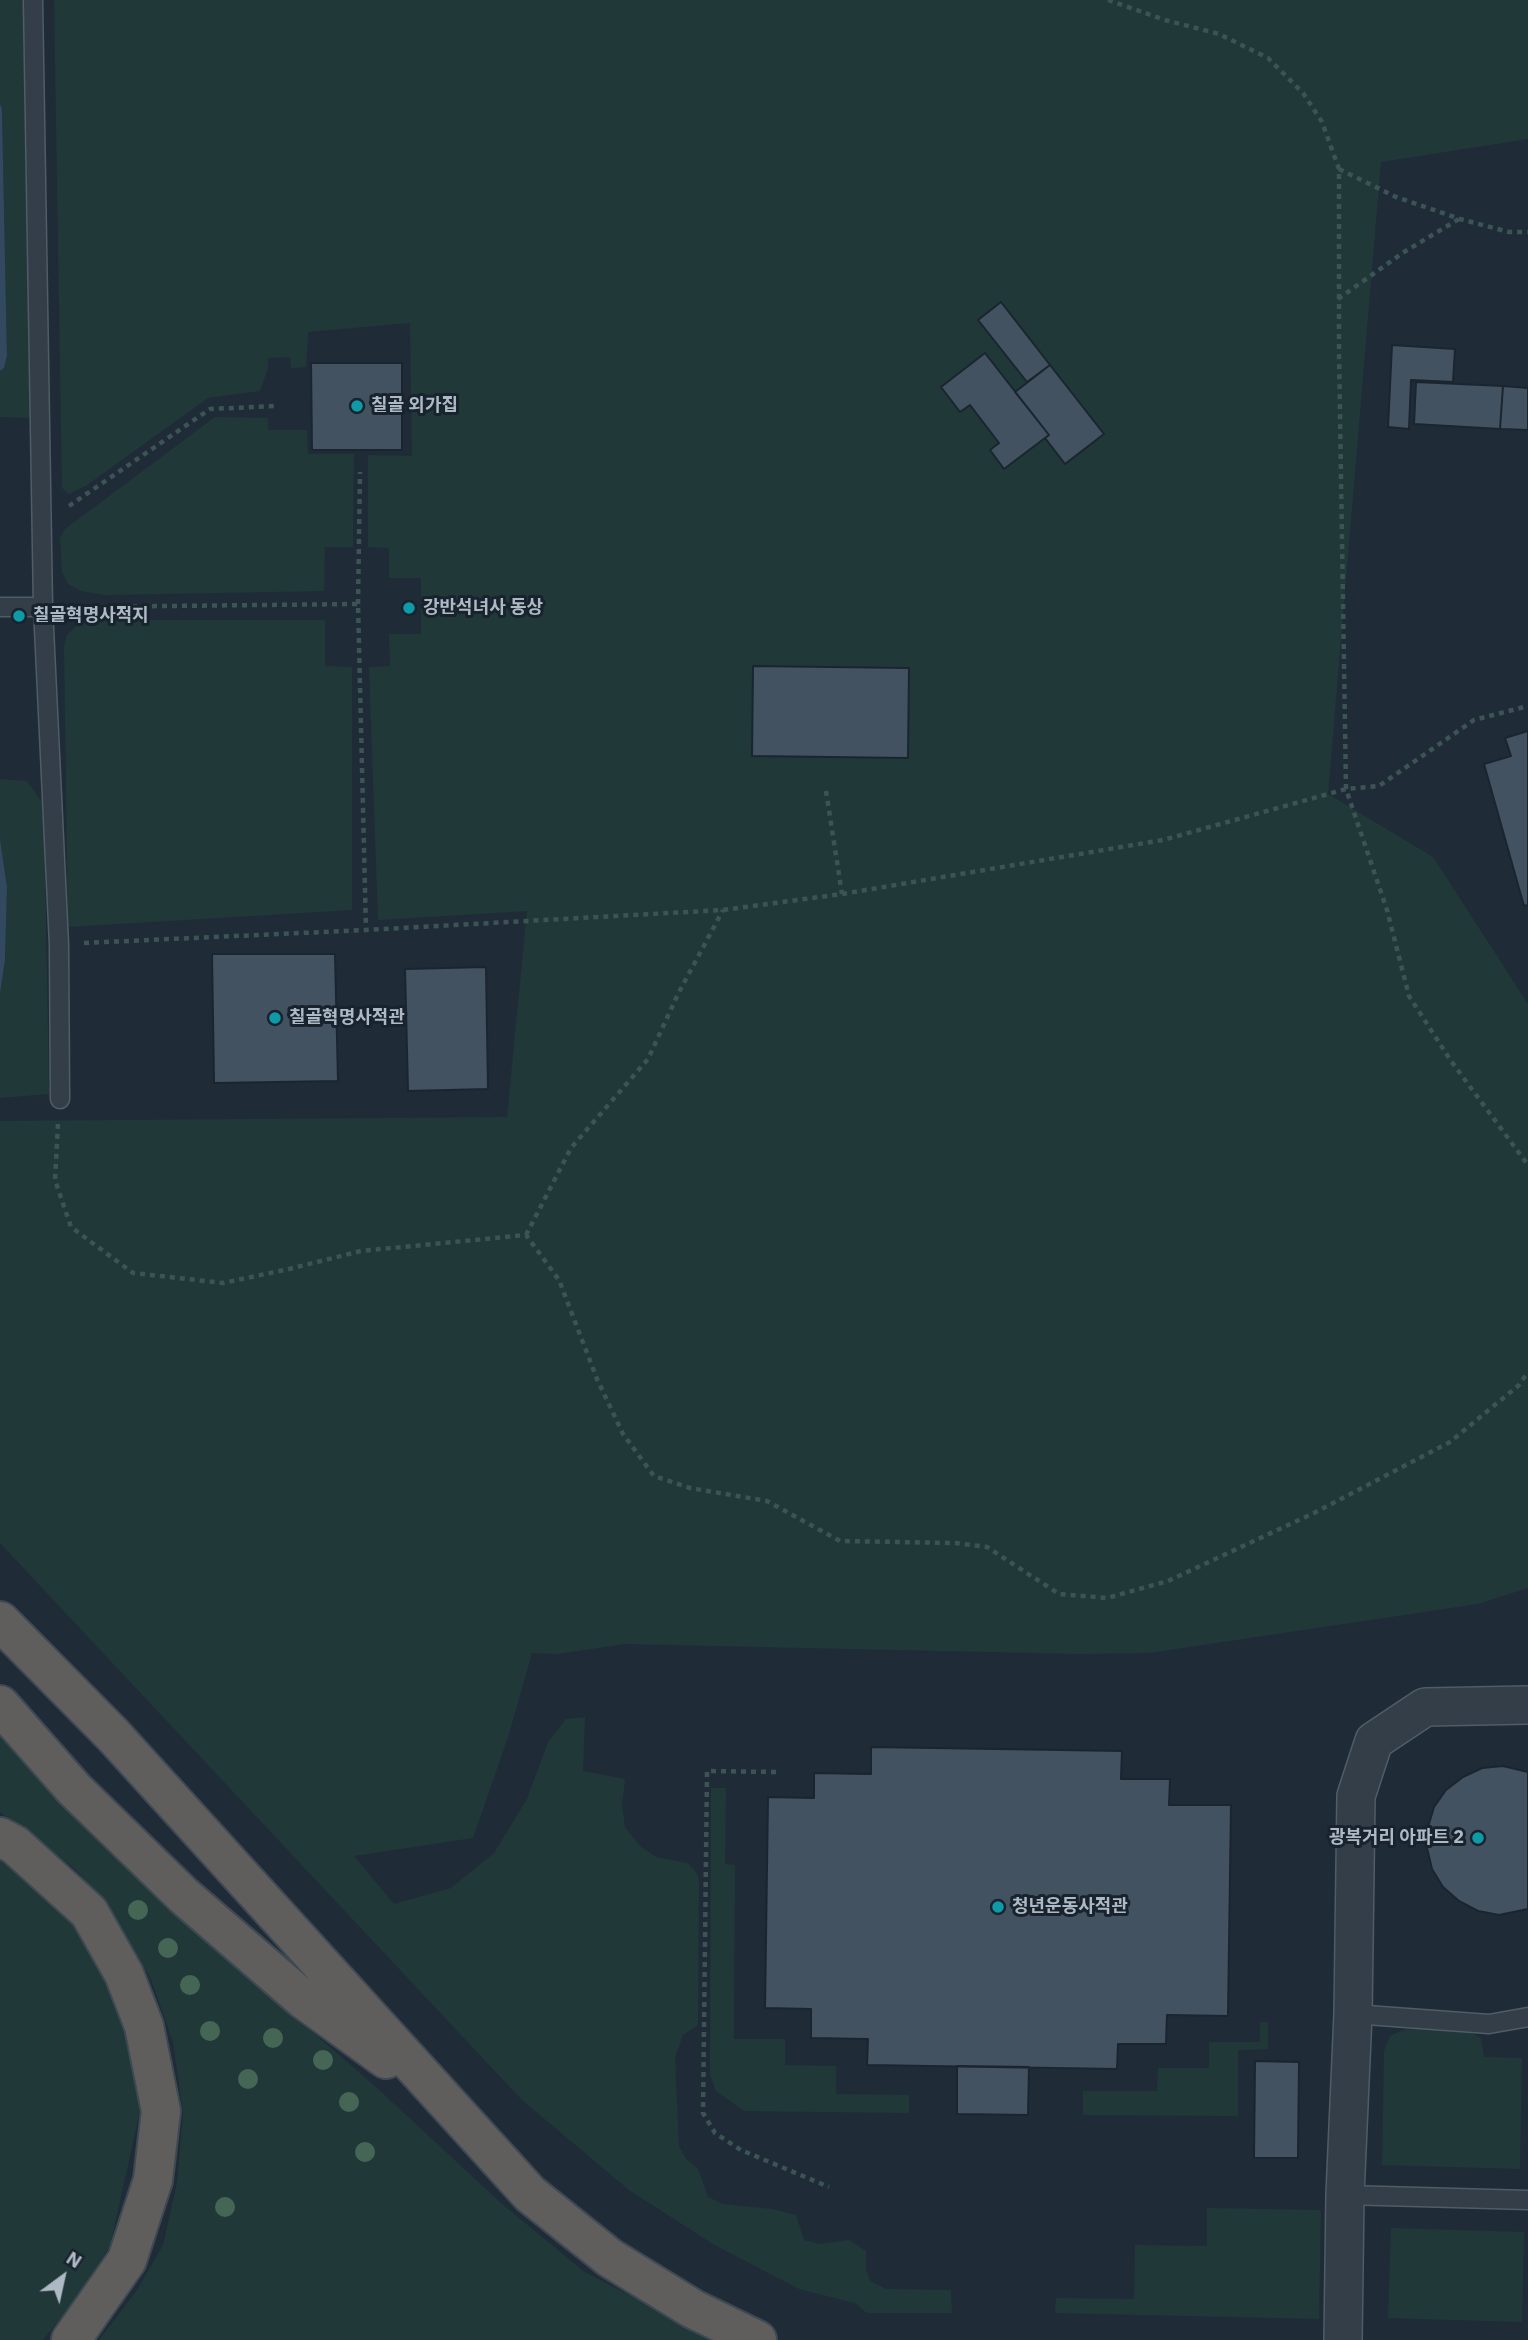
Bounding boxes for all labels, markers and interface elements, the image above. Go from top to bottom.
place label: 칠골 외가집 [371,395,458,417]
marker: 칠골 외가집 [349,398,365,414]
place label: 강반석녀사 동상 [423,597,543,619]
marker: 강반석녀사 동상 [401,600,417,616]
place label: 칠골혁명사적지 [33,605,149,627]
marker: 칠골혁명사적지 [11,608,27,624]
place label: 칠골혁명사적관 [289,1007,405,1029]
marker: 칠골혁명사적관 [267,1010,283,1026]
place label: 광복거리 아파트 2 [1329,1827,1464,1849]
marker: 광복거리 아파트 2 [1470,1830,1486,1846]
place label: 청년운동사적관 [1012,1896,1128,1918]
marker: 청년운동사적관 [990,1899,1006,1915]
north arrow [28,2242,98,2312]
text: N [62,2246,87,2273]

